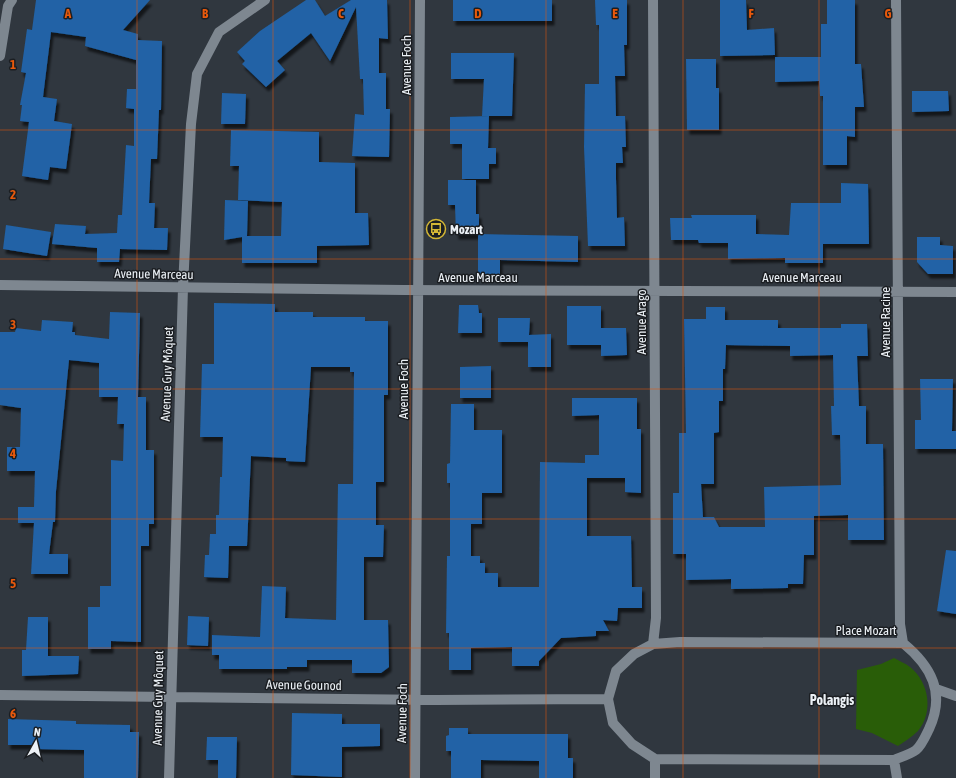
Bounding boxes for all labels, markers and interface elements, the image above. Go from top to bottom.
text: A [64,6,72,21]
text: B [202,6,209,21]
text: C [338,6,344,21]
text: D [474,6,482,21]
text: E [612,6,618,21]
text: F [748,6,754,21]
text: G [885,6,892,21]
street label: Avenue Foch [399,35,414,95]
text: 1 [10,57,16,72]
text: 2 [10,187,16,202]
bus stop icon: Mozart [425,218,447,240]
place label: Mozart [450,222,483,237]
street label: Avenue Marceau [114,266,194,282]
street label: Avenue Marceau [438,270,518,285]
street label: Avenue Marceau [762,270,842,285]
street label: Avenue Racine [878,287,893,357]
street label: Avenue Arago [634,289,649,355]
text: 3 [10,317,16,332]
street label: Avenue Guy Môquet [158,326,176,422]
street label: Avenue Foch [396,359,411,419]
text: 4 [9,446,16,461]
text: 5 [10,576,16,591]
street label: Place Mozart [835,623,897,638]
street label: Avenue Guy Môquet [150,650,166,746]
street label: Avenue Gounod [266,677,342,693]
street label: Avenue Foch [394,683,410,743]
district label: Polangis [810,692,854,708]
text: 6 [10,706,16,721]
north arrow [16,722,56,762]
text: N [33,726,41,738]

